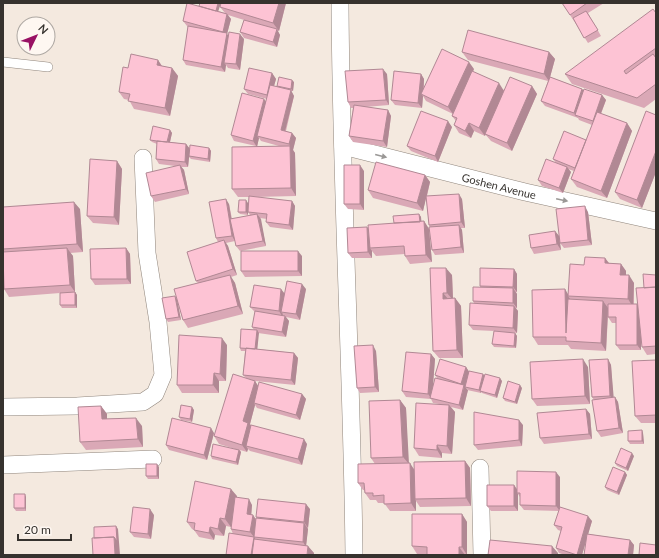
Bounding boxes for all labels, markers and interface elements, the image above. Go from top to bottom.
north arrow [16,16,56,56]
text: N [36,21,51,36]
one-way arrow [375,153,387,159]
street label: Goshen Avenue [461,170,538,201]
one-way arrow [555,198,568,204]
scale bar [18,516,71,542]
text: 20 m [24,522,51,537]

